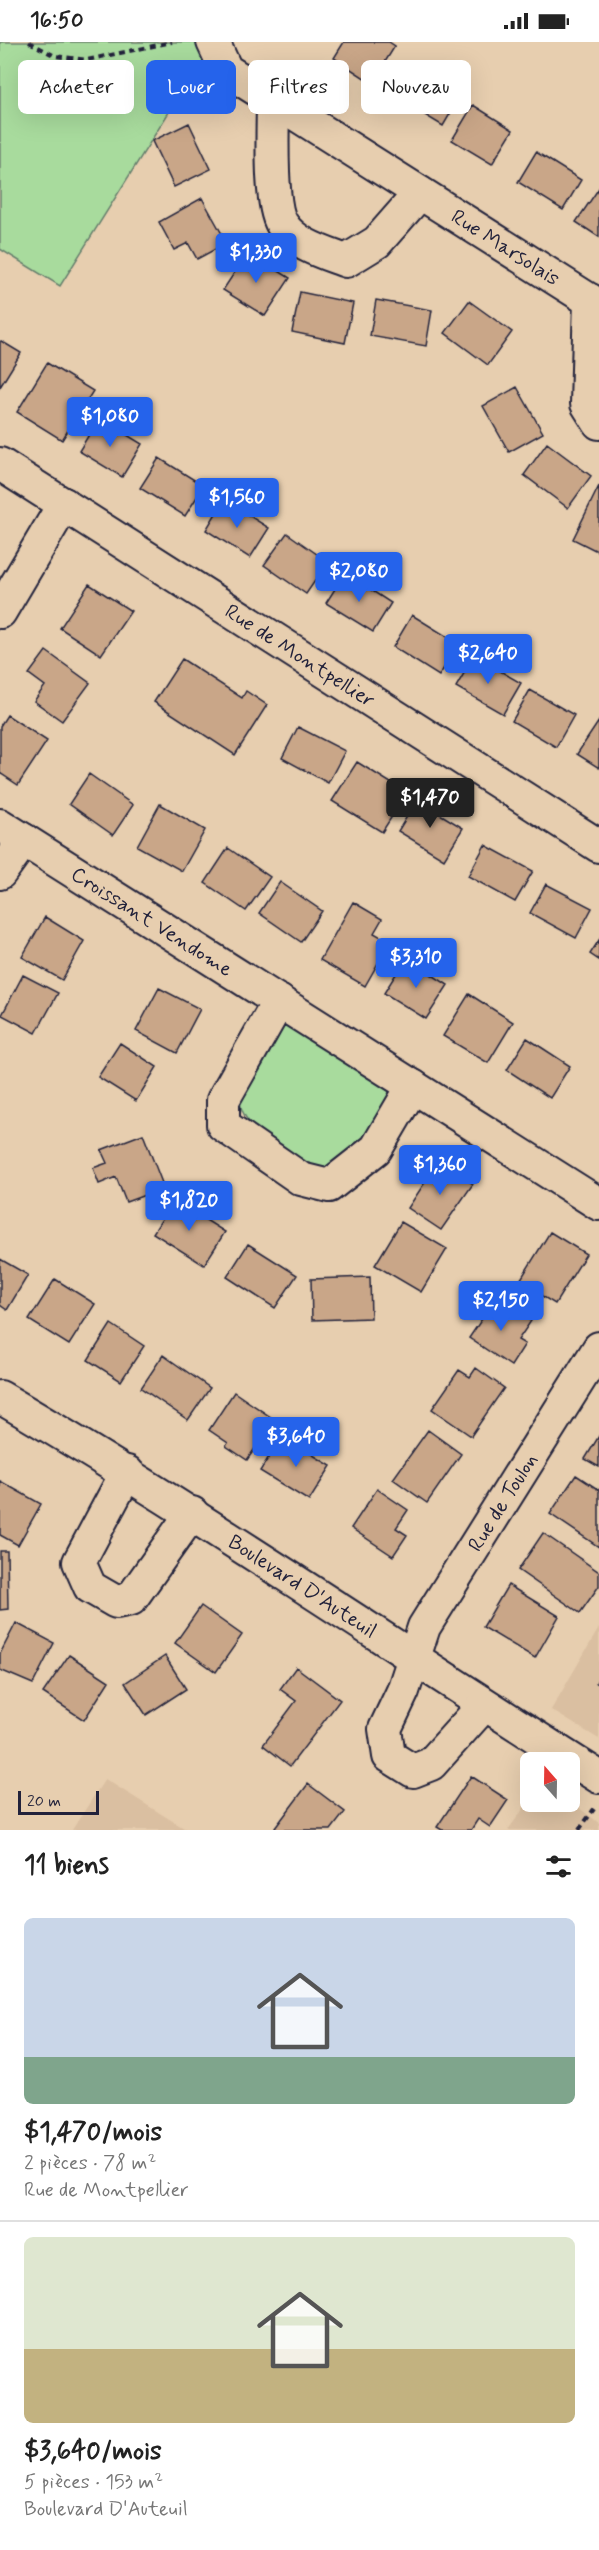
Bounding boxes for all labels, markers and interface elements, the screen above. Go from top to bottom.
text: 16:50 [30,7,84,35]
chip: Acheter [18,60,134,114]
chip: Louer [146,60,236,114]
chip: Filtres [248,60,349,114]
chip: Nouveau [361,60,471,114]
street label: Rue Marsolais [446,203,565,293]
pin: $1,330 [207,233,305,284]
text: $1,330 [230,239,282,266]
pin: $1,080 [61,397,159,448]
text: $1,080 [81,403,139,430]
pin: $1,560 [188,478,286,529]
text: $1,560 [209,484,265,511]
pin: $2,080 [310,552,408,603]
text: $2,080 [329,558,389,585]
street label: Rue de Montpellier [219,598,380,715]
pin: $2,640 [439,634,537,685]
text: $2,640 [458,640,518,667]
pin: $1,470 [381,778,479,829]
text: $1,470 [400,784,460,811]
street label: Croissant Vendome [65,860,238,984]
pin: $3,310 [367,938,465,989]
text: $3,310 [390,944,442,971]
pin: $1,360 [391,1145,489,1196]
text: $1,360 [413,1151,467,1178]
pin: $1,820 [140,1181,238,1232]
text: $1,820 [159,1187,219,1214]
pin: $2,150 [452,1281,550,1332]
text: $2,150 [473,1287,529,1314]
pin: $3,640 [247,1417,345,1468]
text: $3,640 [266,1423,326,1450]
street label: Rue de Toulon [462,1448,545,1557]
street label: Boulevard D'Auteuil [222,1528,382,1645]
north arrow [520,1752,580,1812]
map controls [520,1752,580,1812]
scale bar [18,1788,99,1816]
text: 20 m [27,1791,61,1812]
text: 11 biens [24,1849,109,1883]
icon: filters [542,1850,575,1883]
icon: home [246,1957,354,2065]
text: $1,470/mois [24,2116,162,2150]
text: 2 pièces · 78 m² [24,2150,156,2177]
text: Rue de Montpellier [24,2177,189,2204]
icon: home [246,2276,354,2384]
text: $3,640/mois [24,2435,162,2469]
text: 5 pièces · 153 m² [24,2469,163,2496]
text: Boulevard D'Auteuil [24,2496,188,2523]

